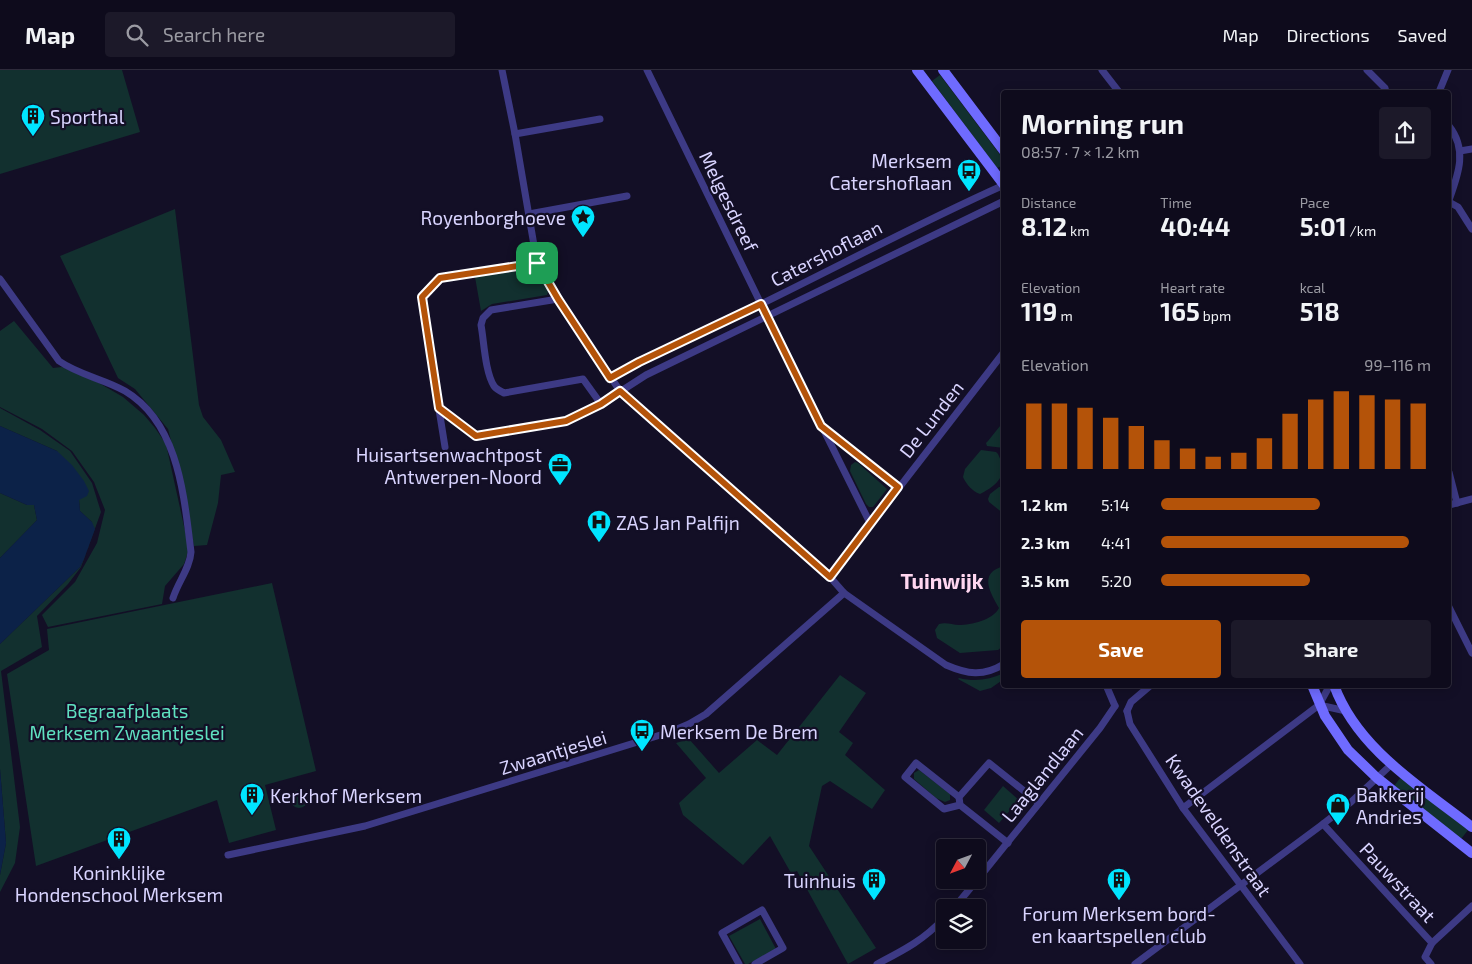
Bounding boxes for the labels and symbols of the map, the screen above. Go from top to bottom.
building icon: Sporthal [20,103,46,137]
place label: Sporthal [50,105,125,128]
street label: Melgesdreef [695,147,764,256]
place label: Merksem Catershoflaan [830,149,952,194]
bus stop icon: Merksem Catershoflaan [956,158,982,192]
place icon: Royenborghoeve [570,204,596,238]
place label: Royenborghoeve [421,206,566,229]
street label: Catershoflaan [766,215,886,291]
pin [516,242,558,284]
street label: De Lunden [894,376,968,462]
place label: Huisartsenwachtpost Antwerpen-Noord [356,443,542,488]
office icon: Huisartsenwachtpost Antwerpen-Noord [547,452,573,486]
hospital icon: ZAS Jan Palfijn [586,509,612,543]
place label: ZAS Jan Palfijn [616,511,740,534]
district label: Tuinwijk [900,568,984,593]
park label: Begraafplaats Merksem Zwaantjeslei [29,699,225,744]
bus stop icon: Merksem De Brem [629,718,655,752]
place label: Merksem De Brem [660,720,818,743]
street label: Laaglandlaan [996,721,1088,827]
street label: Zwaantjeslei [497,725,609,779]
street label: Kwadeveldenstraat [1161,749,1277,901]
building icon: Kerkhof Merksem [239,782,265,816]
place label: Bakkerij Andries [1356,783,1425,828]
place label: Kerkhof Merksem [270,784,422,807]
shop icon: Bakkerij Andries [1325,792,1351,826]
building icon: Koninklijke Hondenschool Merksem [106,826,132,860]
street label: Pauwstraat [1355,837,1441,927]
north arrow [936,839,986,889]
place label: Koninklijke Hondenschool Merksem [15,861,223,906]
building icon: Tuinhuis [861,867,887,901]
building icon: Forum Merksem bord- en kaartspellen club [1106,867,1132,901]
place label: Tuinhuis [784,869,856,892]
place label: Forum Merksem bord- en kaartspellen club [1022,902,1216,947]

